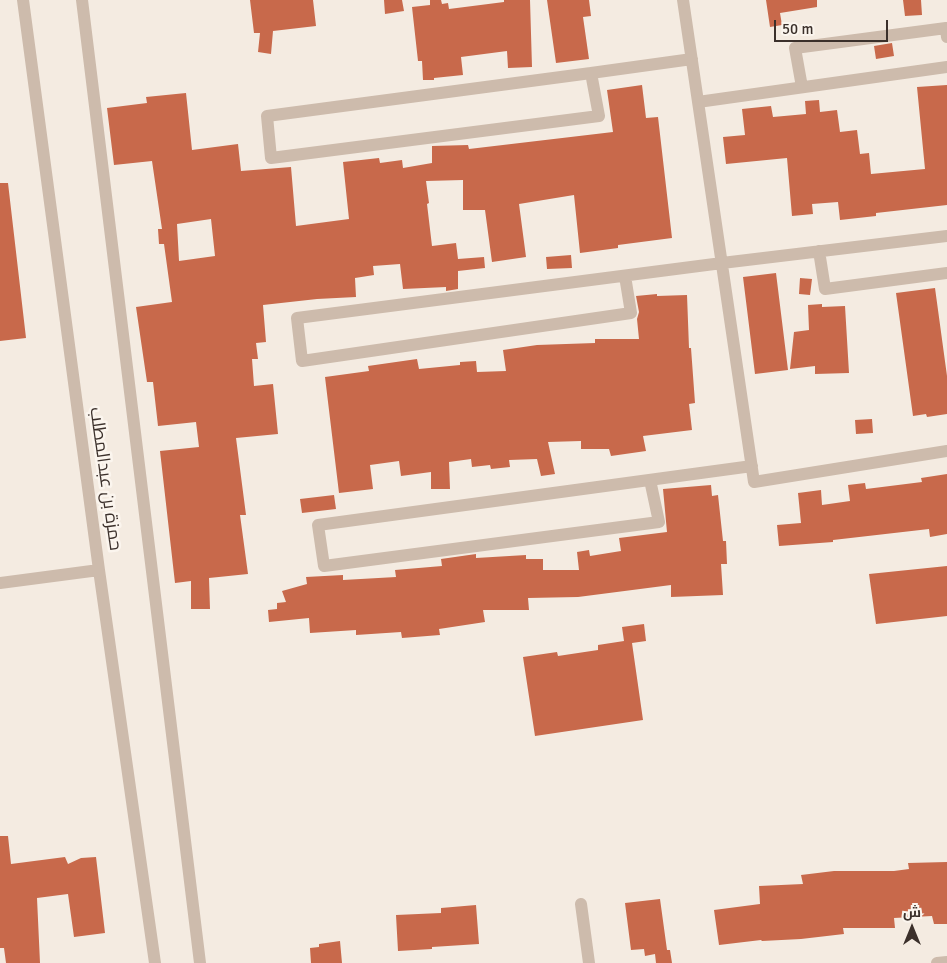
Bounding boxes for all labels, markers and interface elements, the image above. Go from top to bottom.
scale bar [777,10,891,42]
text: 50 m [782,20,813,38]
street label: حمزة بن عبدالمطلب [84,406,126,552]
north arrow [887,903,937,953]
text: ش [903,904,921,921]

